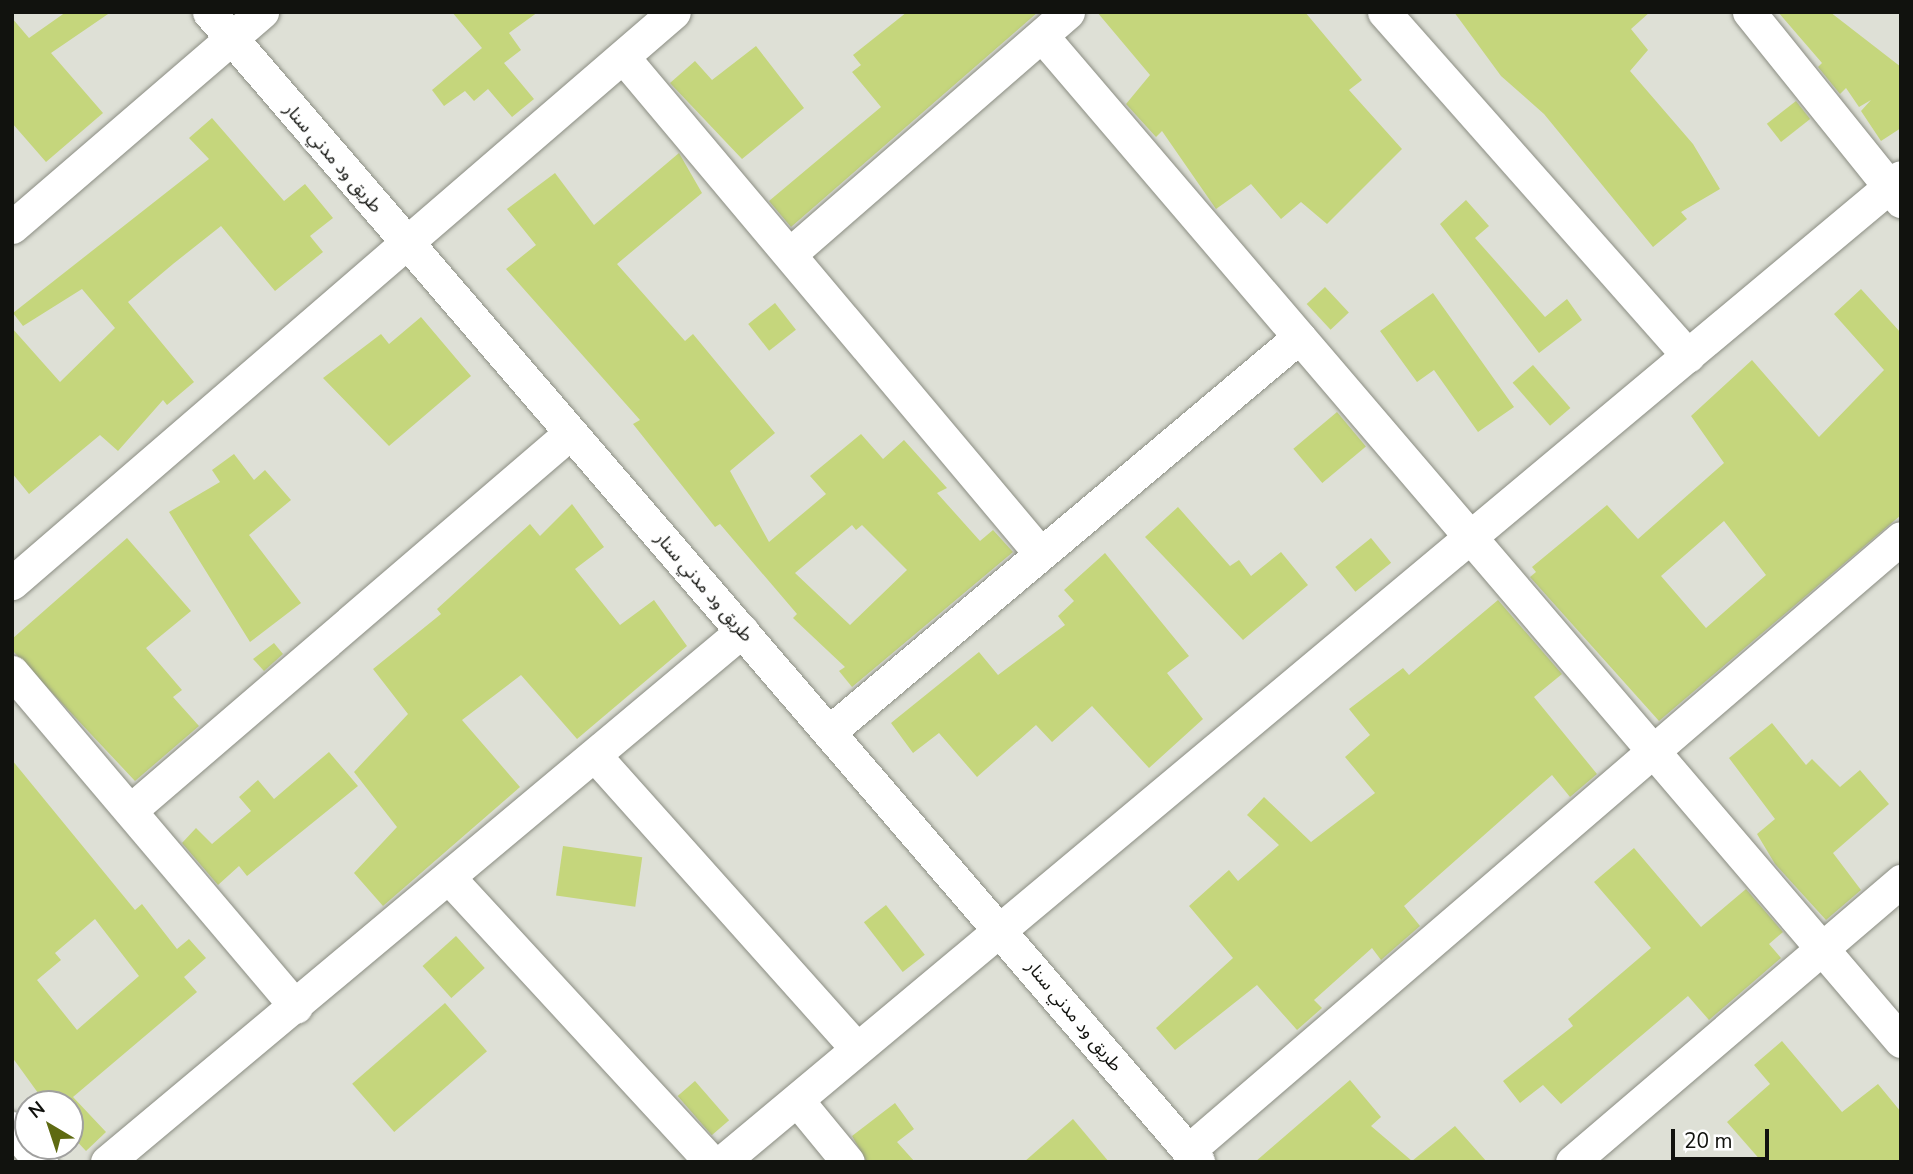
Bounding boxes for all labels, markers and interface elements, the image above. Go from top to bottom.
street label: طريق ود مدني سنار [279,99,387,217]
street label: طريق ود مدني سنار [650,528,758,646]
street label: طريق ود مدني سنار [1021,956,1127,1076]
north arrow [14,1090,84,1160]
text: N [23,1096,51,1125]
scale bar [1675,1114,1773,1158]
text: 20 m [1684,1127,1733,1155]

